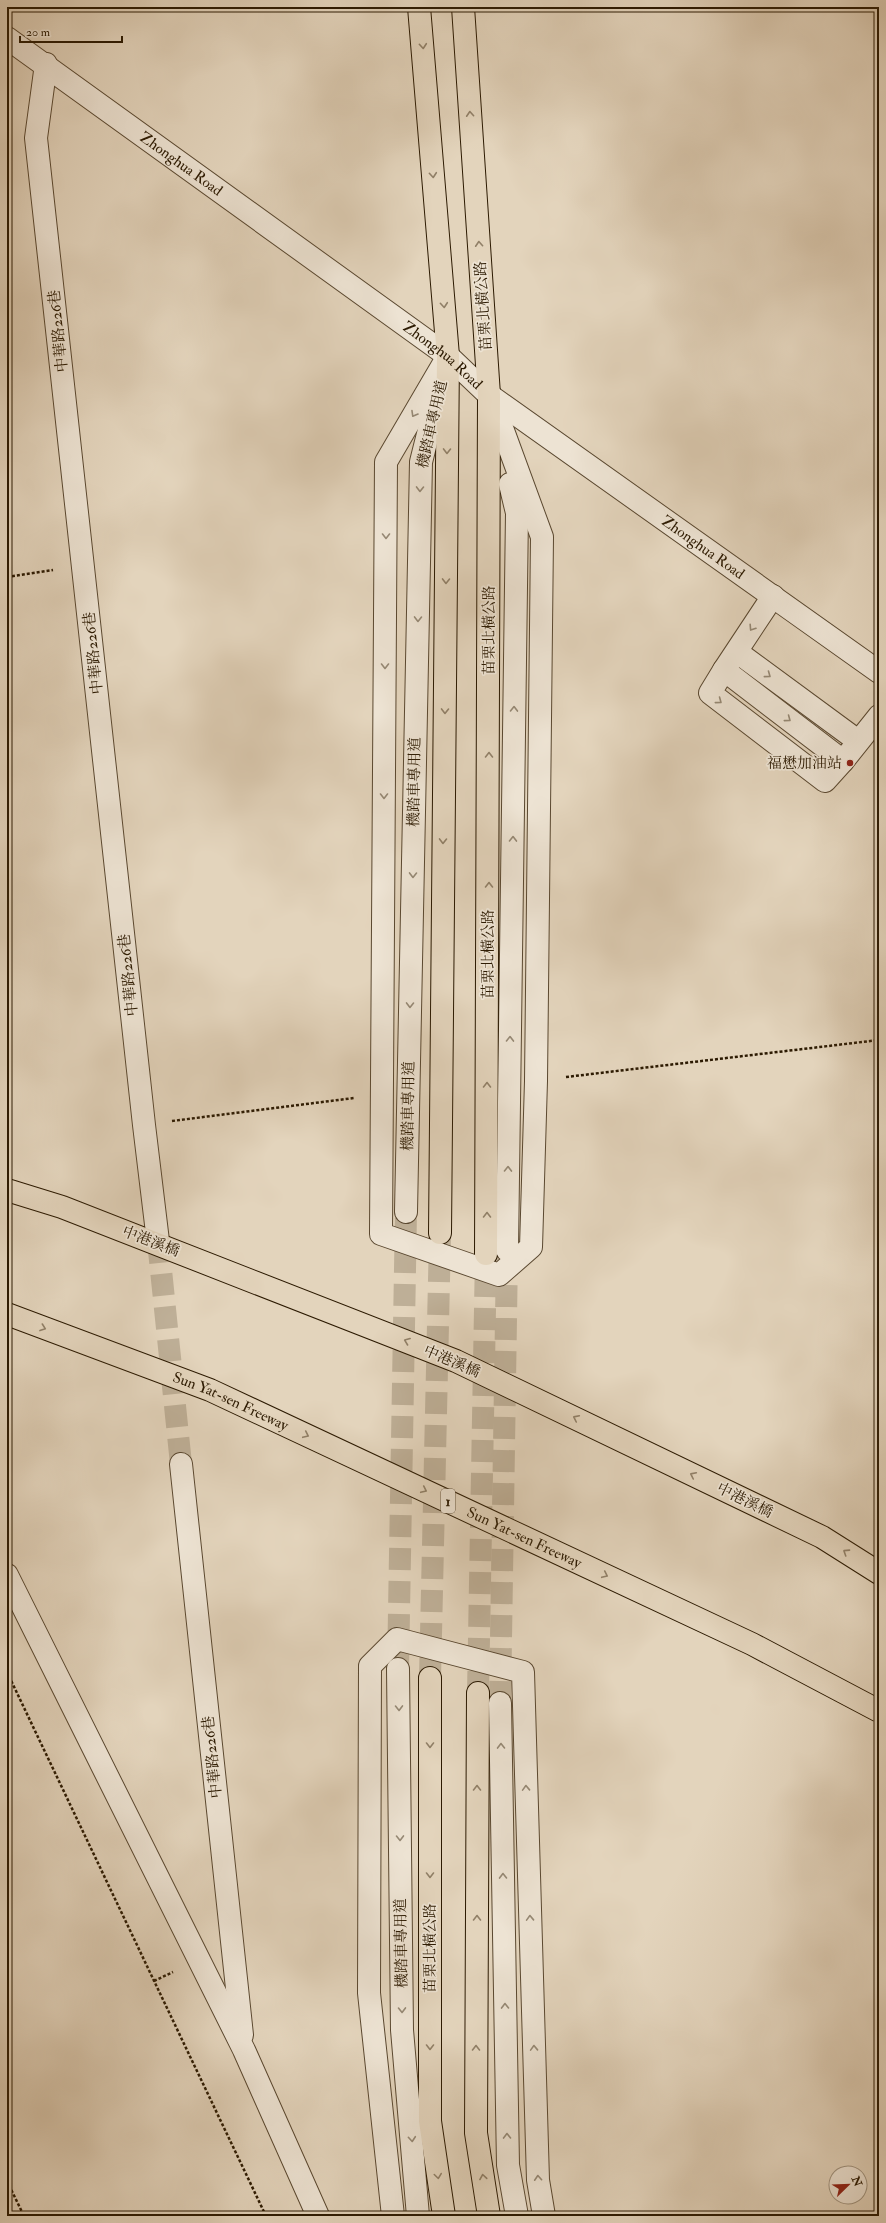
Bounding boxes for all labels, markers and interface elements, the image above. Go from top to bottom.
scale bar [20,18,122,44]
text: 20 m [26,25,51,40]
one-way arrow [418,43,427,49]
one-way arrow [466,111,475,117]
street label: Zhonghua Road [136,128,227,201]
one-way arrow [428,172,437,178]
one-way arrow [475,241,484,247]
street label: 苗栗北橫公路 [471,260,496,352]
street label: 中華路226巷 [45,289,72,373]
one-way arrow [439,302,448,308]
street label: Zhonghua Road [399,317,487,394]
street label: 機踏車專用道 [413,378,452,470]
one-way arrow [412,410,419,417]
one-way arrow [443,448,451,454]
one-way arrow [416,486,424,492]
street label: Zhonghua Road [658,511,749,584]
one-way arrow [382,533,390,539]
one-way arrow [442,578,450,584]
street label: 苗栗北橫公路 [480,585,499,675]
street label: 中華路226巷 [80,611,107,695]
one-way arrow [413,616,422,622]
one-way arrow [749,624,757,631]
one-way arrow [381,663,389,669]
one-way arrow [764,670,771,678]
one-way arrow [714,696,721,703]
one-way arrow [510,706,519,712]
one-way arrow [441,708,449,714]
one-way arrow [783,714,790,721]
street label: 機踏車專用道 [404,737,425,827]
one-way arrow [485,752,493,758]
place label: 福懋加油站 [767,754,842,773]
marker: 福懋加油站 [845,758,855,768]
one-way arrow [380,793,388,799]
one-way arrow [508,836,517,842]
one-way arrow [439,838,448,844]
one-way arrow [408,872,417,878]
one-way arrow [485,882,493,888]
street label: 苗栗北橫公路 [479,909,498,999]
street label: 中華路226巷 [115,933,142,1017]
one-way arrow [406,1002,414,1008]
one-way arrow [506,1036,514,1042]
street label: 機踏車專用道 [398,1061,419,1151]
one-way arrow [483,1082,491,1088]
one-way arrow [504,1166,512,1172]
one-way arrow [483,1212,491,1218]
street label: 中港溪橋 [119,1222,182,1261]
one-way arrow [40,1324,47,1332]
one-way arrow [403,1338,410,1346]
street label: 中港溪橋 [420,1341,483,1382]
street label: Sun Yat-sen Freeway [170,1368,292,1436]
one-way arrow [572,1415,580,1423]
one-way arrow [302,1430,310,1438]
one-way arrow [690,1472,697,1480]
street label: 中港溪橋 [714,1479,776,1522]
one-way arrow [420,1485,427,1493]
road number: 1 [441,1489,455,1513]
street label: Sun Yat-sen Freeway [464,1503,585,1573]
one-way arrow [843,1549,850,1557]
one-way arrow [601,1570,608,1578]
one-way arrow [395,1705,403,1711]
street label: 中華路226巷 [199,1715,226,1799]
one-way arrow [426,1742,434,1748]
one-way arrow [497,1743,505,1749]
one-way arrow [473,1785,481,1791]
one-way arrow [522,1785,530,1791]
one-way arrow [396,1835,404,1841]
one-way arrow [426,1872,434,1878]
one-way arrow [499,1873,507,1879]
street label: 機踏車專用道 [391,1898,412,1988]
street label: 苗栗北橫公路 [421,1903,440,1993]
one-way arrow [473,1915,481,1921]
one-way arrow [526,1915,534,1921]
one-way arrow [501,2003,509,2009]
one-way arrow [398,2007,406,2013]
one-way arrow [426,2044,434,2050]
one-way arrow [472,2045,480,2051]
one-way arrow [529,2045,538,2051]
one-way arrow [503,2133,511,2139]
one-way arrow [407,2136,416,2142]
north arrow [828,2165,868,2205]
one-way arrow [433,2173,442,2180]
text: N [848,2173,865,2189]
one-way arrow [479,2174,488,2181]
one-way arrow [533,2175,542,2181]

